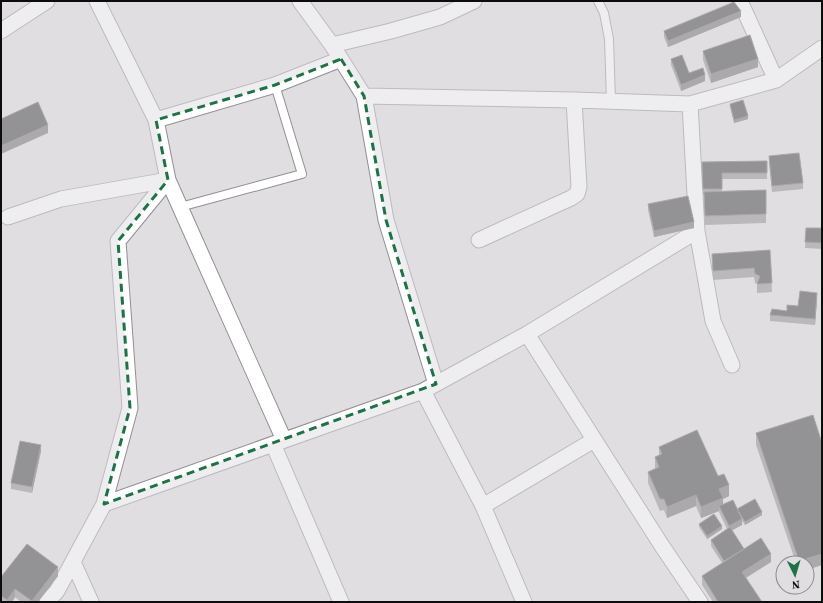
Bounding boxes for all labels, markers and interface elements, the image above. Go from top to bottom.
north arrow [775,555,815,595]
text: N [791,577,800,592]

